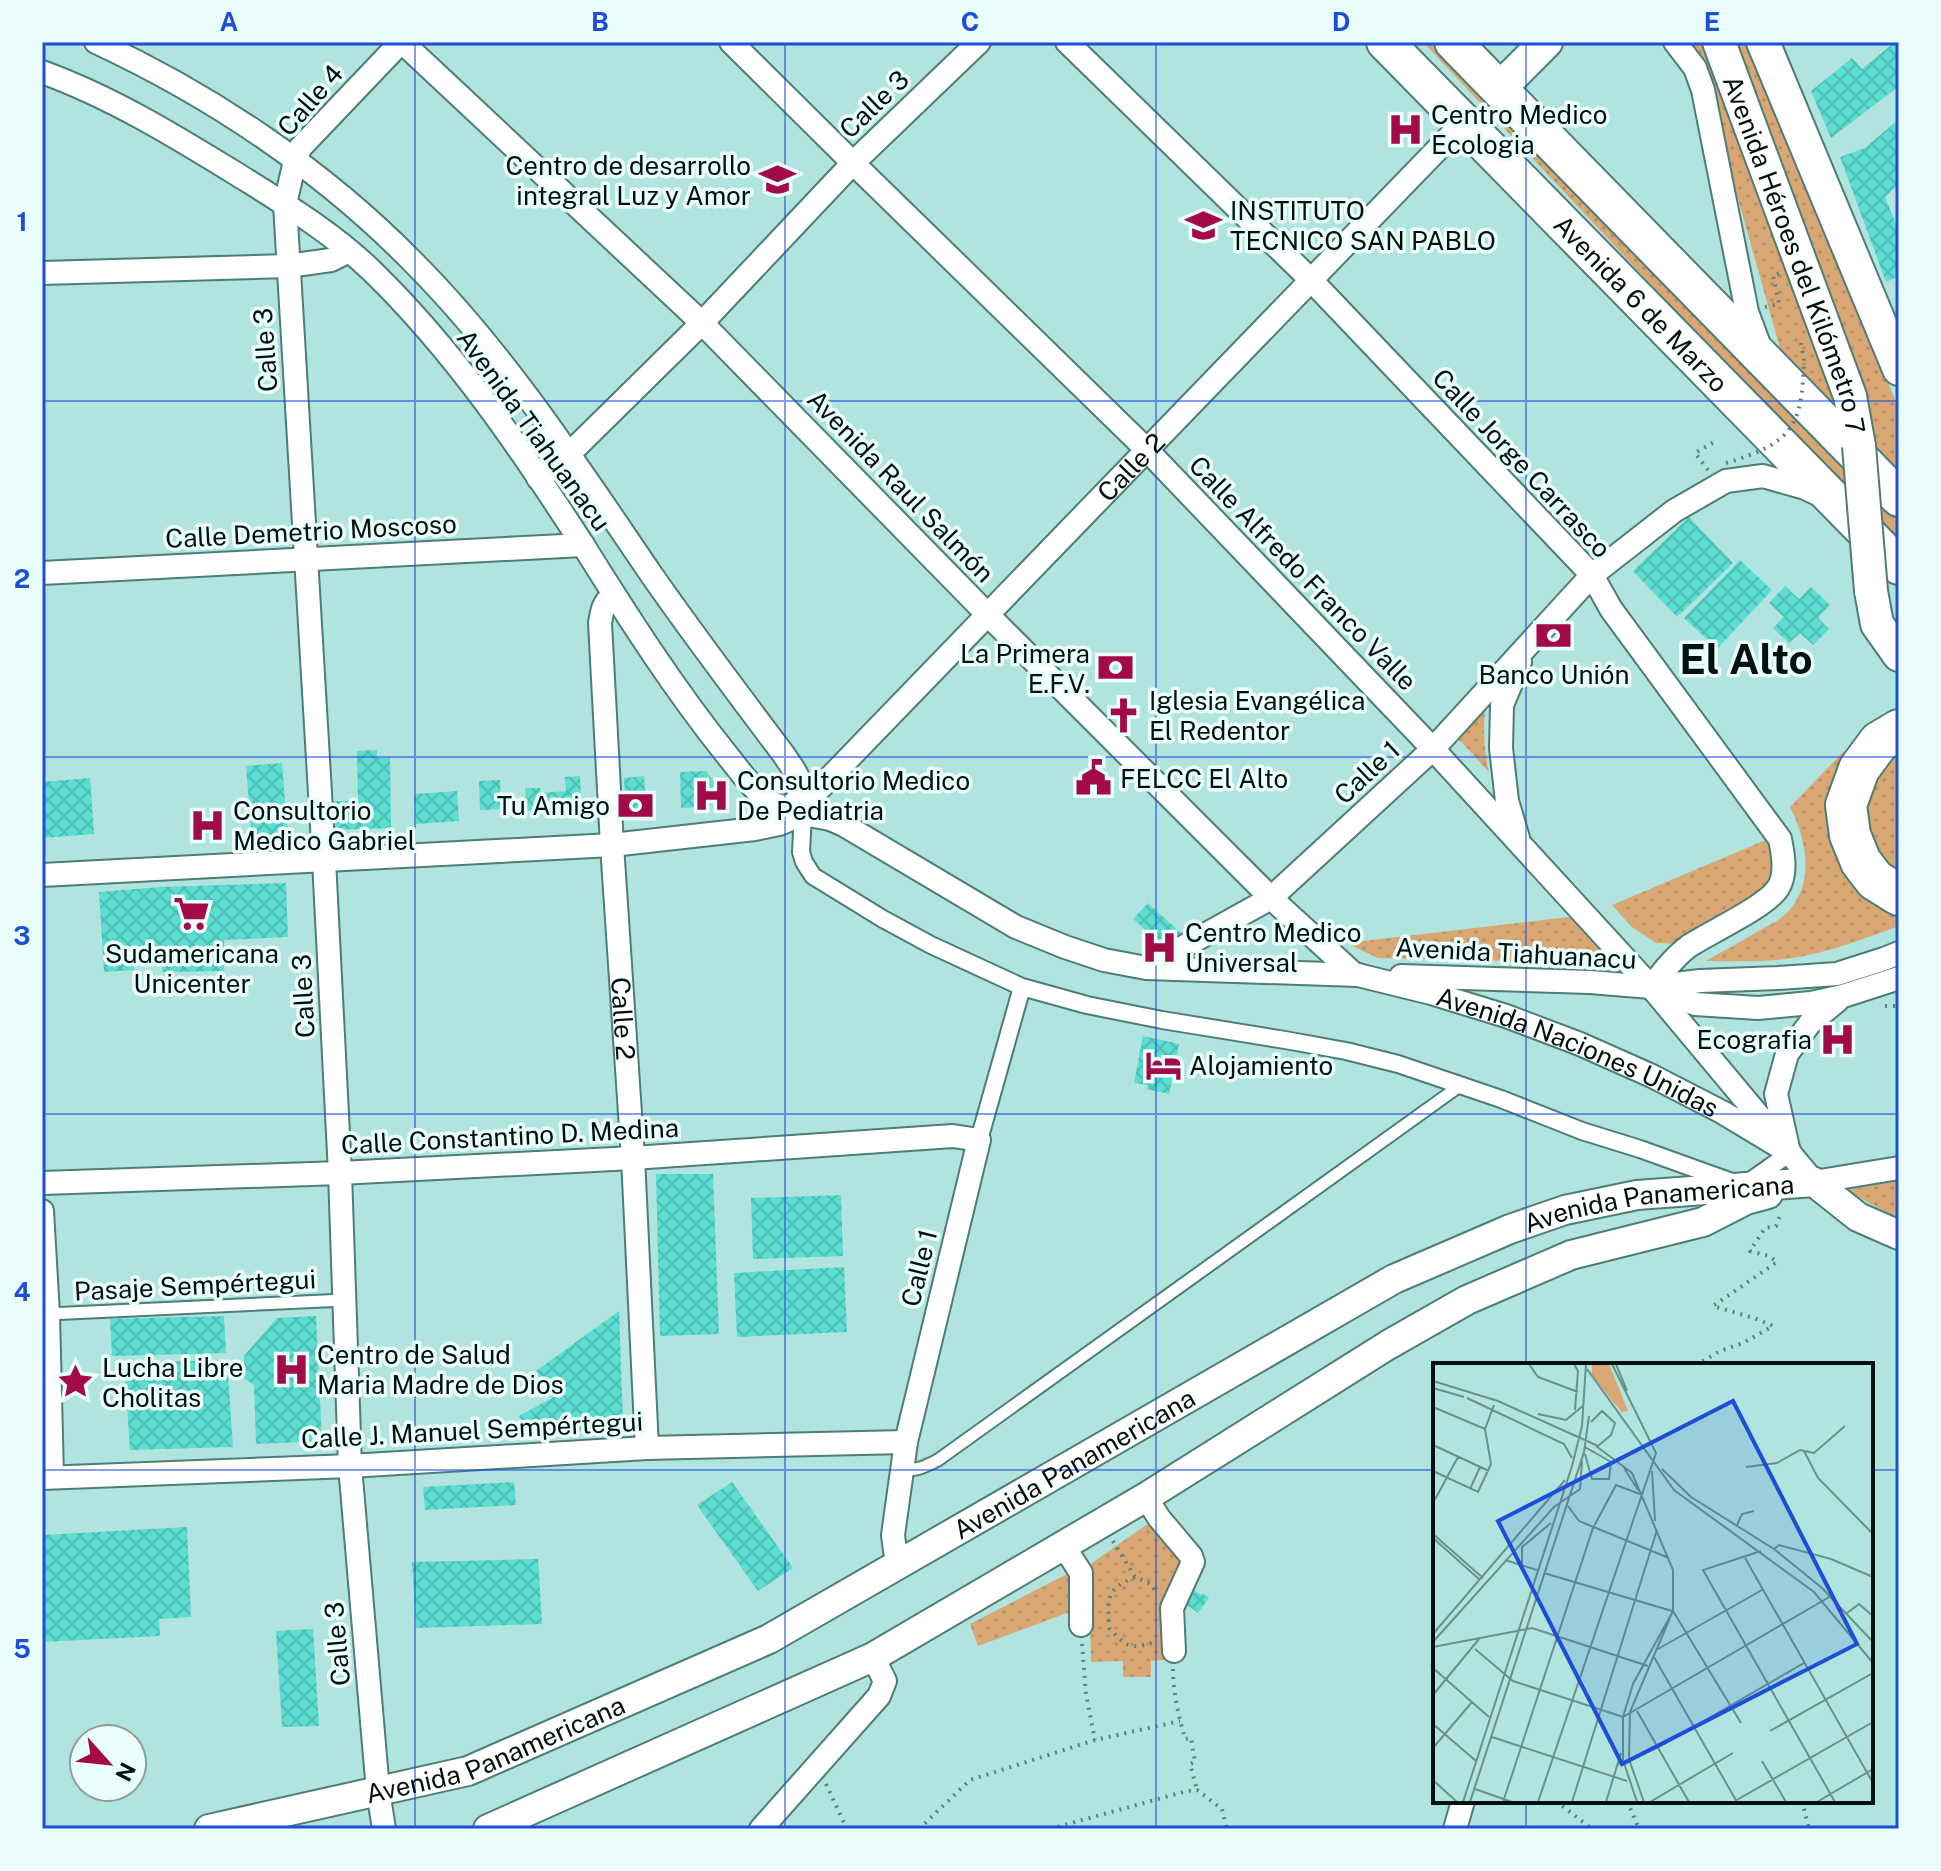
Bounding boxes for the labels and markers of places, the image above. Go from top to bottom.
place label: Centro Medico Ecologia [1431,99,1607,160]
hospital icon: Centro Medico Ecologia [1386,110,1424,148]
place label: Centro de desarrollo integral Luz y Amor [505,150,751,211]
school or university icon: Centro de desarrollo integral Luz y Amor [758,161,796,199]
place label: INSTITUTO TECNICO SAN PABLO [1230,195,1496,256]
school or university icon: INSTITUTO TECNICO SAN PABLO [1185,206,1223,244]
bank icon: Banco Unión [1535,616,1573,654]
place label: La Primera E.F.V. [960,638,1090,699]
bank icon: La Primera E.F.V. [1097,649,1135,687]
place label: Banco Unión [1478,659,1630,690]
place label: Iglesia Evangélica El Redentor [1149,685,1365,746]
church icon: Iglesia Evangélica El Redentor [1104,696,1142,734]
public building icon: FELCC El Alto [1075,759,1113,797]
place label: FELCC El Alto [1120,763,1288,794]
place label: Consultorio Medico De Pediatria [737,765,970,826]
hospital icon: Consultorio Medico De Pediatria [692,776,730,814]
bank icon: Tu Amigo [617,786,655,824]
place label: Tu Amigo [497,790,610,821]
place label: Consultorio Medico Gabriel [233,795,416,856]
hospital icon: Consultorio Medico Gabriel [188,806,226,844]
supermarket icon: Sudamericana Unicenter [173,895,211,933]
place label: Centro Medico Universal [1185,917,1361,978]
hospital icon: Centro Medico Universal [1140,928,1178,966]
place label: Sudamericana Unicenter [105,938,279,999]
hospital icon: Ecografia [1819,1020,1857,1058]
place label: Ecografia [1697,1024,1812,1055]
hotel icon: Alojamiento [1144,1046,1182,1084]
place label: Alojamiento [1189,1050,1333,1081]
place label: Centro de Salud Maria Madre de Dios [317,1339,564,1400]
hospital icon: Centro de Salud Maria Madre de Dios [272,1350,310,1388]
place label: Lucha Libre Cholitas [102,1352,244,1413]
place icon: Lucha Libre Cholitas [57,1363,95,1401]

